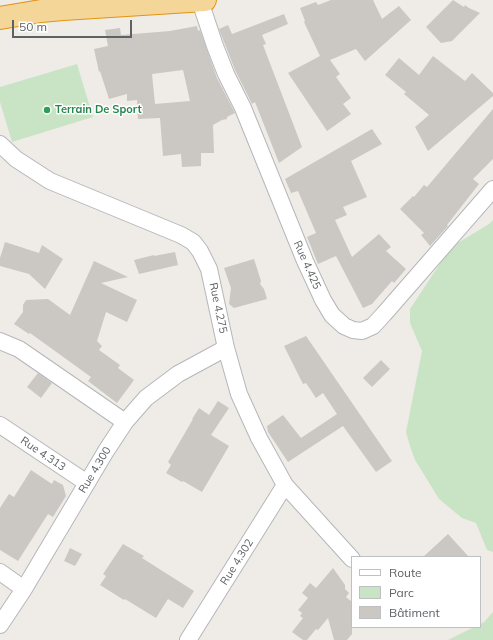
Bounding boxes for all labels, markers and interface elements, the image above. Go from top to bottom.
scale bar [14,12,134,38]
text: 50 m [19,19,47,34]
place label: Terrain De Sport [55,103,142,117]
marker: Terrain De Sport [42,105,52,115]
street label: Rue 4.425 [290,239,324,291]
street label: Rue 4.275 [206,281,230,335]
street label: Rue 4.313 [18,434,68,474]
street label: Rue 4.300 [76,444,114,496]
street label: Rue 4.302 [218,537,256,587]
legend [351,556,481,628]
text: Route [389,565,422,580]
text: Parc [389,585,414,600]
text: Bâtiment [389,605,440,620]

